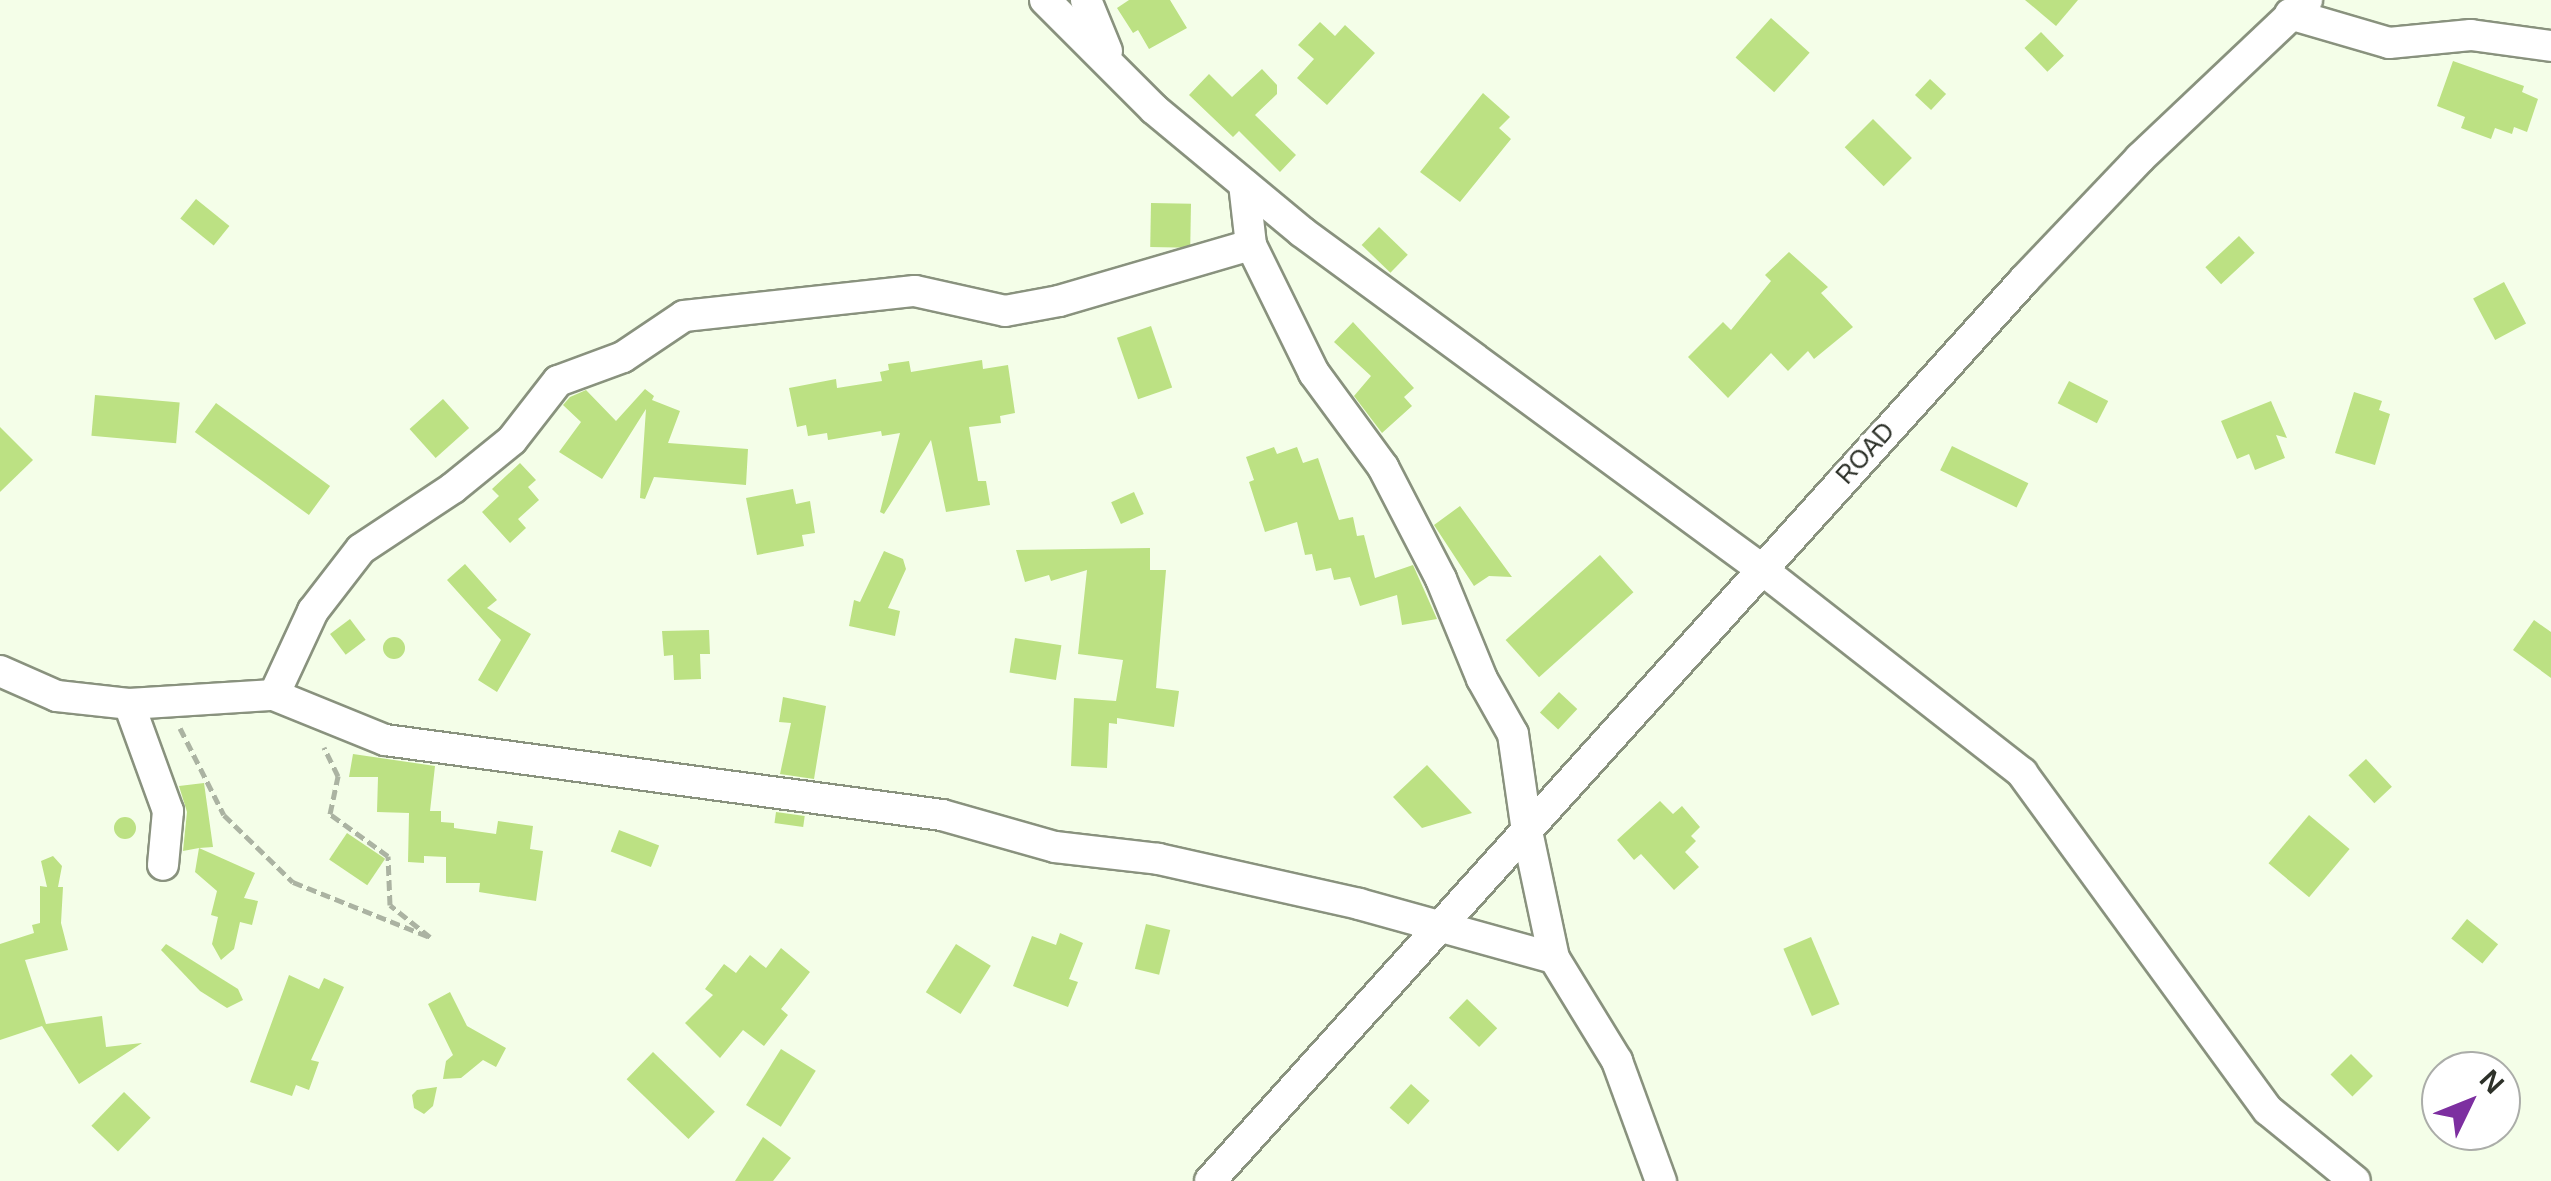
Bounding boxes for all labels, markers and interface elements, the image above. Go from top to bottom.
street label: ROAD [1830,416,1900,490]
north arrow [2421,1051,2521,1151]
text: N [2474,1064,2510,1100]

